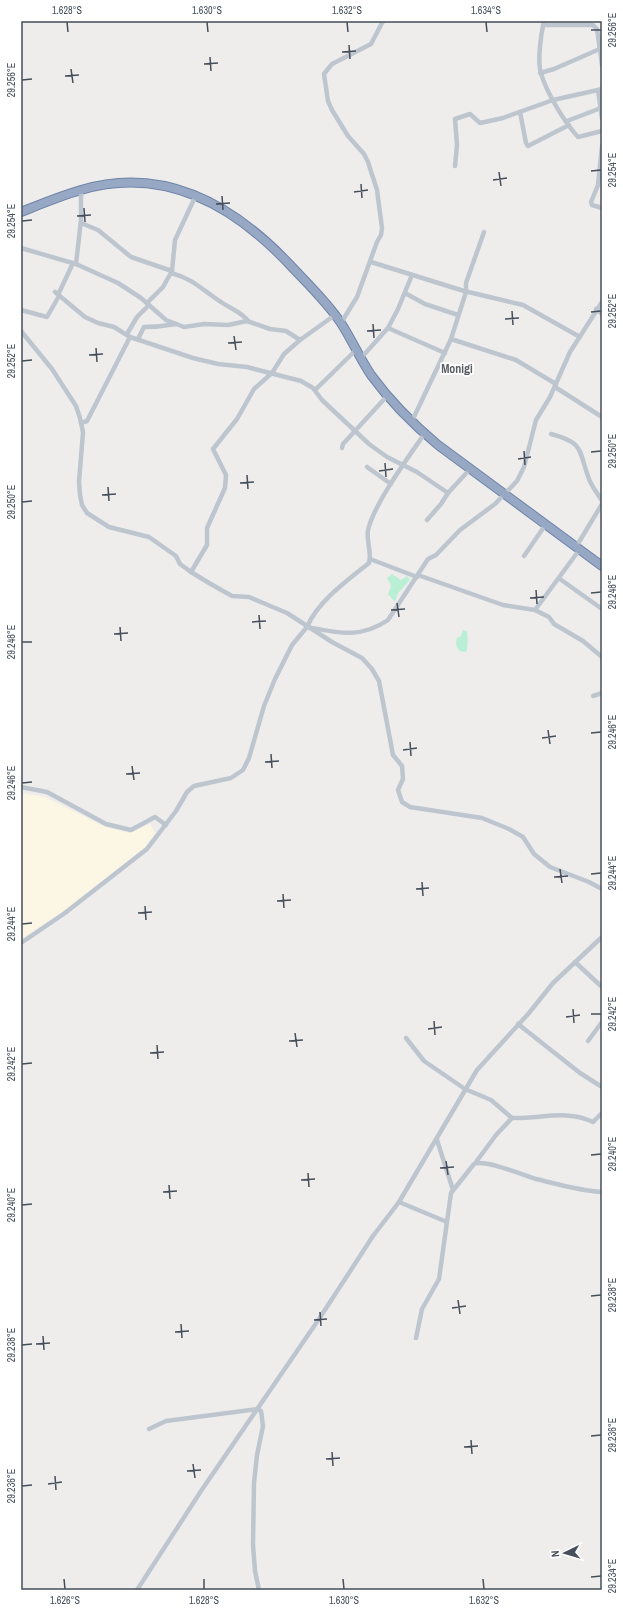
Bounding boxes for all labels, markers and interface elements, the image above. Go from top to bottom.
text: 1.628°S [52,4,83,17]
text: 1.630°S [192,4,223,17]
text: 1.632°S [332,4,363,17]
text: 1.634°S [471,4,502,17]
text: 29.256°E [606,13,619,47]
text: 29.256°E [5,63,18,97]
text: 29.254°E [606,153,619,187]
text: 29.254°E [5,204,18,238]
text: 29.252°E [606,294,619,328]
text: 29.252°E [5,344,18,378]
district label: Monigi [441,361,473,377]
text: 29.250°E [606,434,619,468]
text: 29.250°E [5,485,18,519]
text: 29.248°E [606,575,619,609]
text: 29.248°E [5,625,18,659]
text: 29.246°E [606,715,619,749]
text: 29.246°E [5,766,18,800]
text: 29.244°E [606,856,619,890]
text: 29.244°E [5,907,18,941]
text: 29.242°E [606,997,619,1031]
text: 29.242°E [5,1047,18,1081]
text: 29.240°E [606,1137,619,1171]
text: 29.240°E [5,1188,18,1222]
text: 29.238°E [606,1278,619,1312]
text: 29.238°E [5,1328,18,1362]
text: 29.236°E [606,1418,619,1452]
text: 29.236°E [5,1469,18,1503]
north arrow [545,1533,585,1573]
text: N [548,1550,562,1558]
text: 29.234°E [606,1559,619,1593]
text: 1.626°S [50,1594,81,1607]
text: 1.628°S [189,1594,220,1607]
text: 1.630°S [329,1594,360,1607]
text: 1.632°S [469,1594,500,1607]

